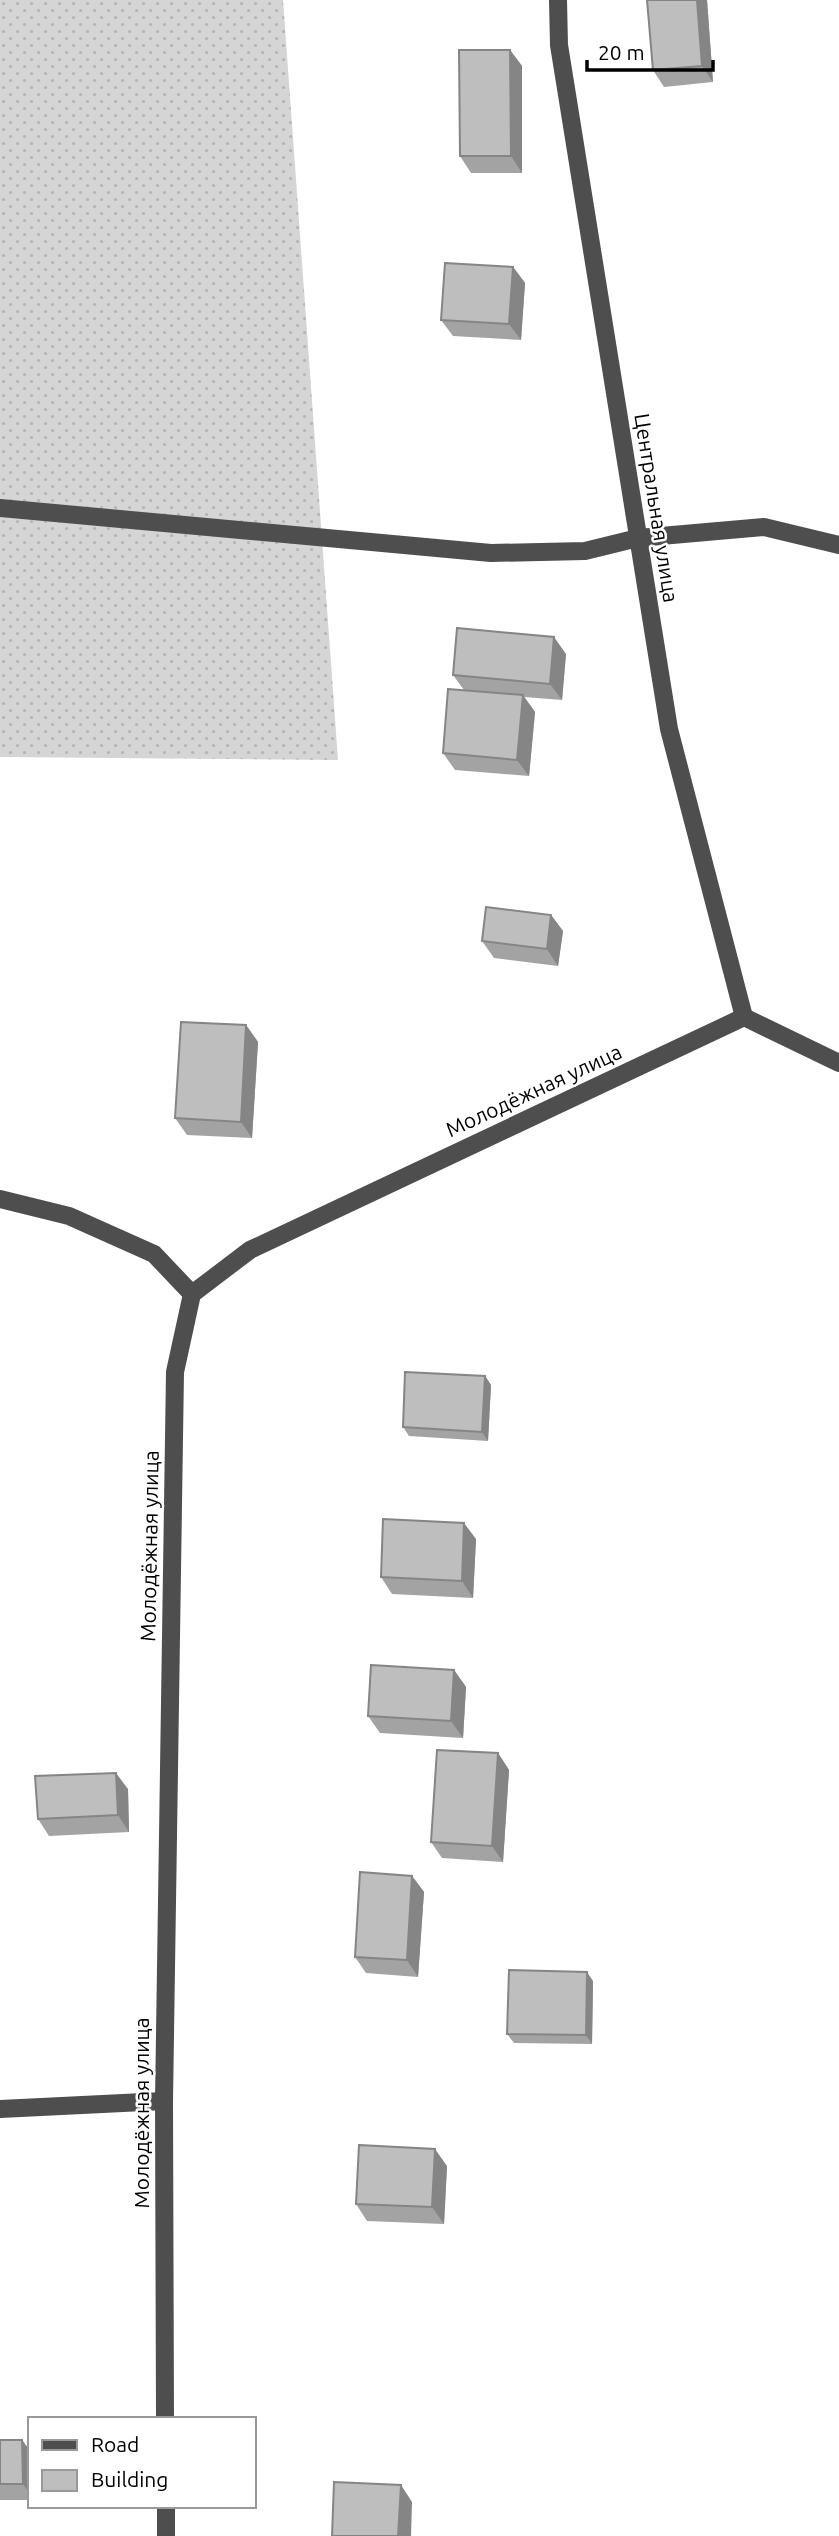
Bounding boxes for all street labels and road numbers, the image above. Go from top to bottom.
street label: Центральная улица [630,412,684,604]
street label: Молодёжная улица [442,1039,625,1141]
street label: Молодёжная улица [135,1450,163,1642]
street label: Молодёжная улица [129,2017,153,2209]

